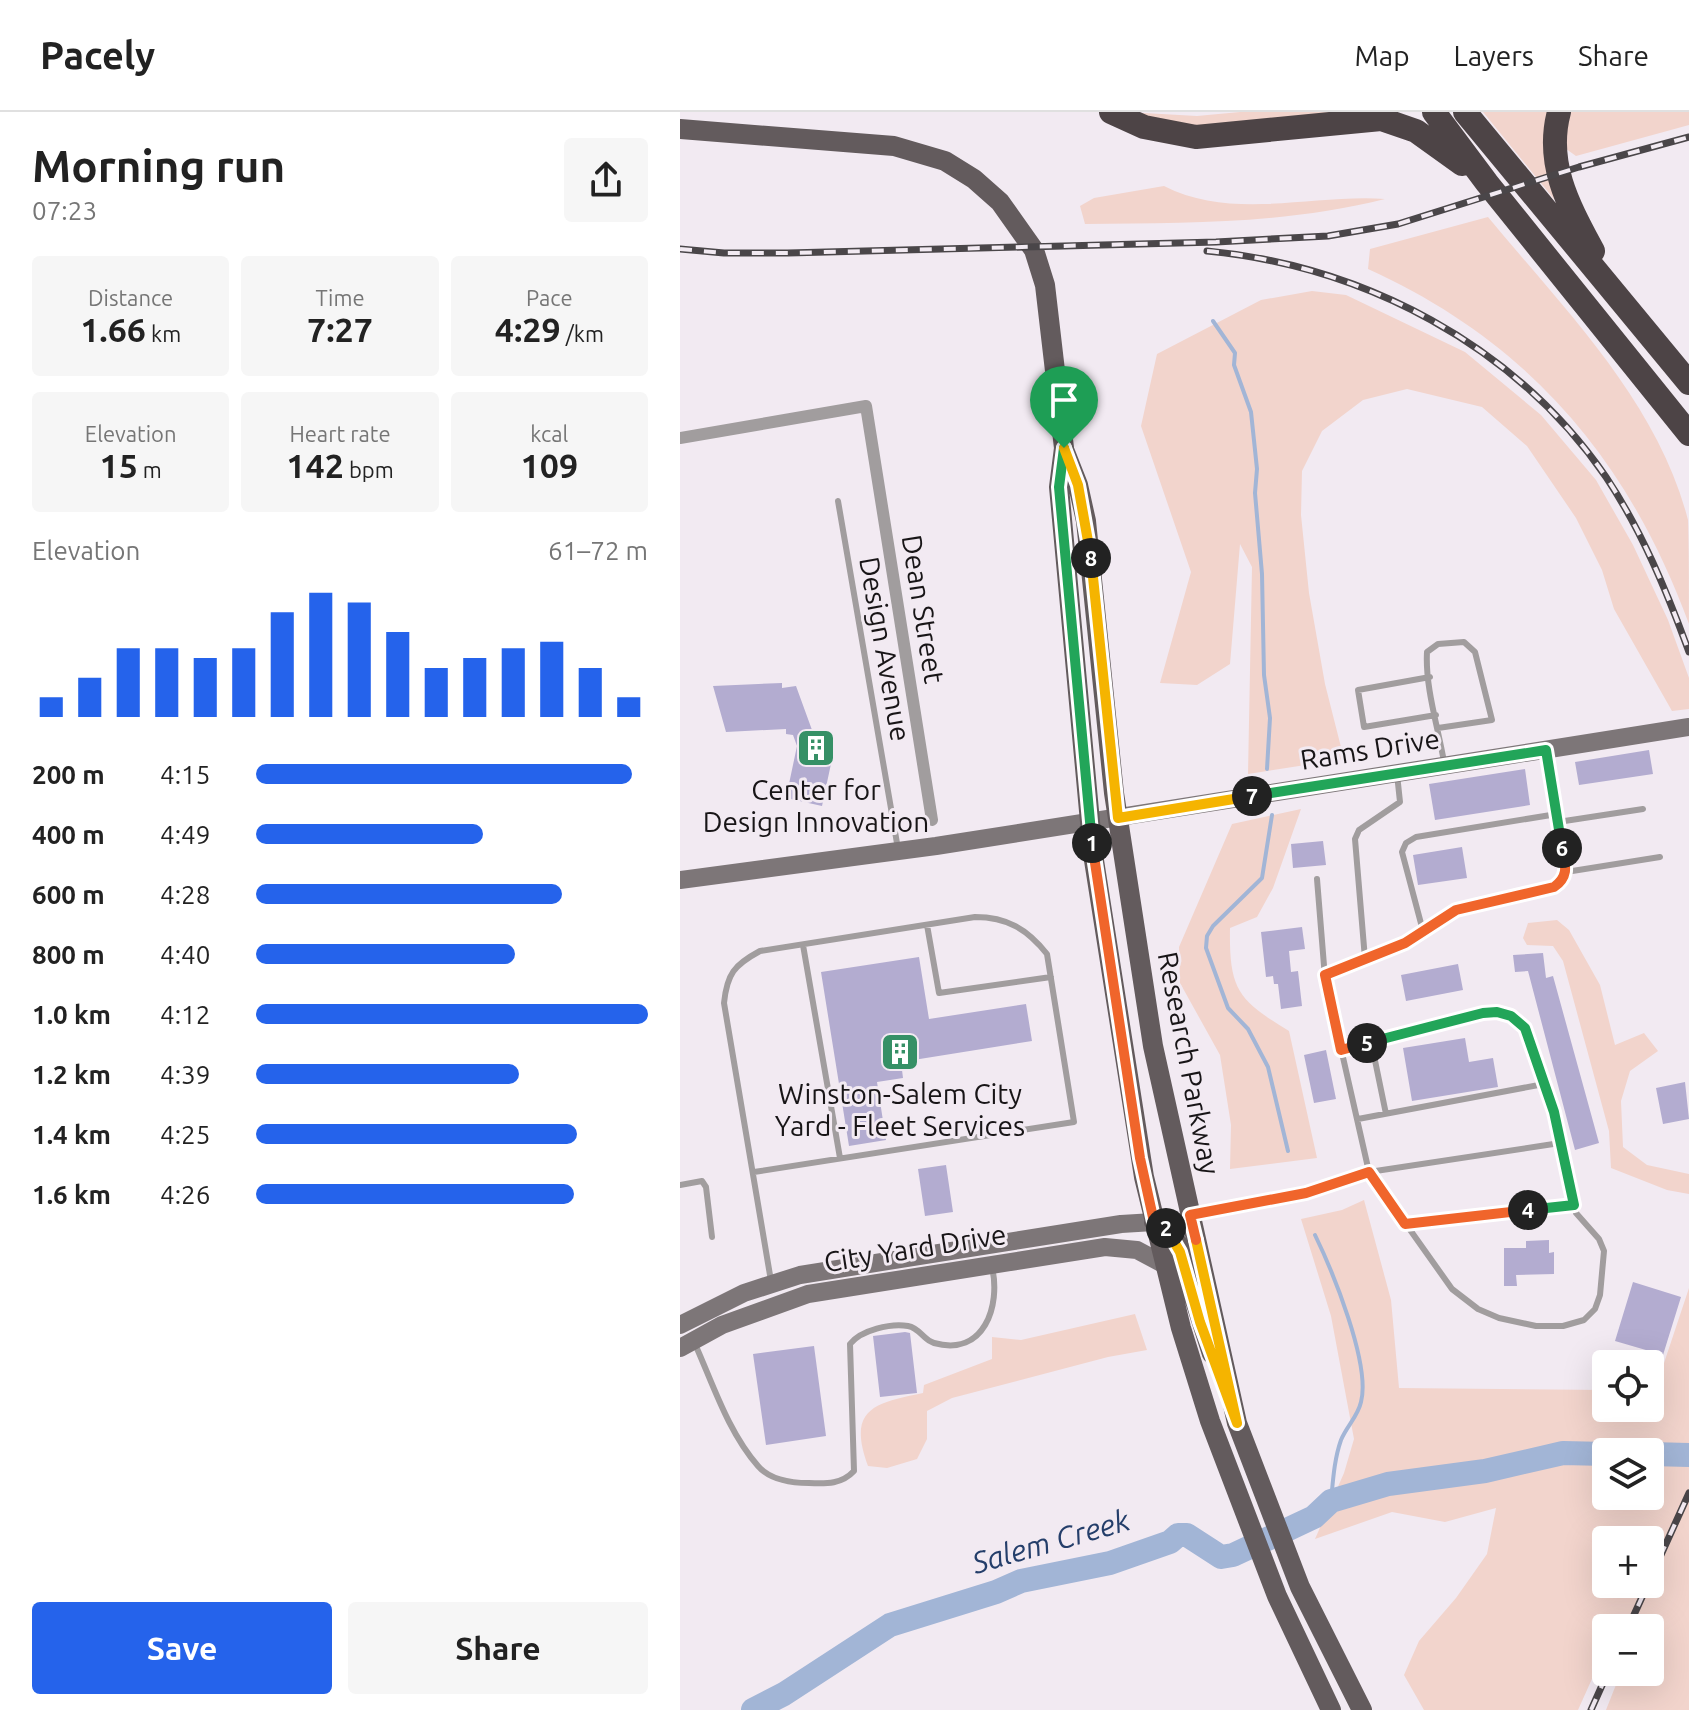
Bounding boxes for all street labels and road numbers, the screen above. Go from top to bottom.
street label: Dean Street [896,532,951,686]
street label: Design Avenue [854,554,917,744]
street label: Rams Drive [1298,722,1442,775]
street label: Research Parkway [1153,949,1226,1177]
street label: City Yard Drive [822,1218,1008,1277]

